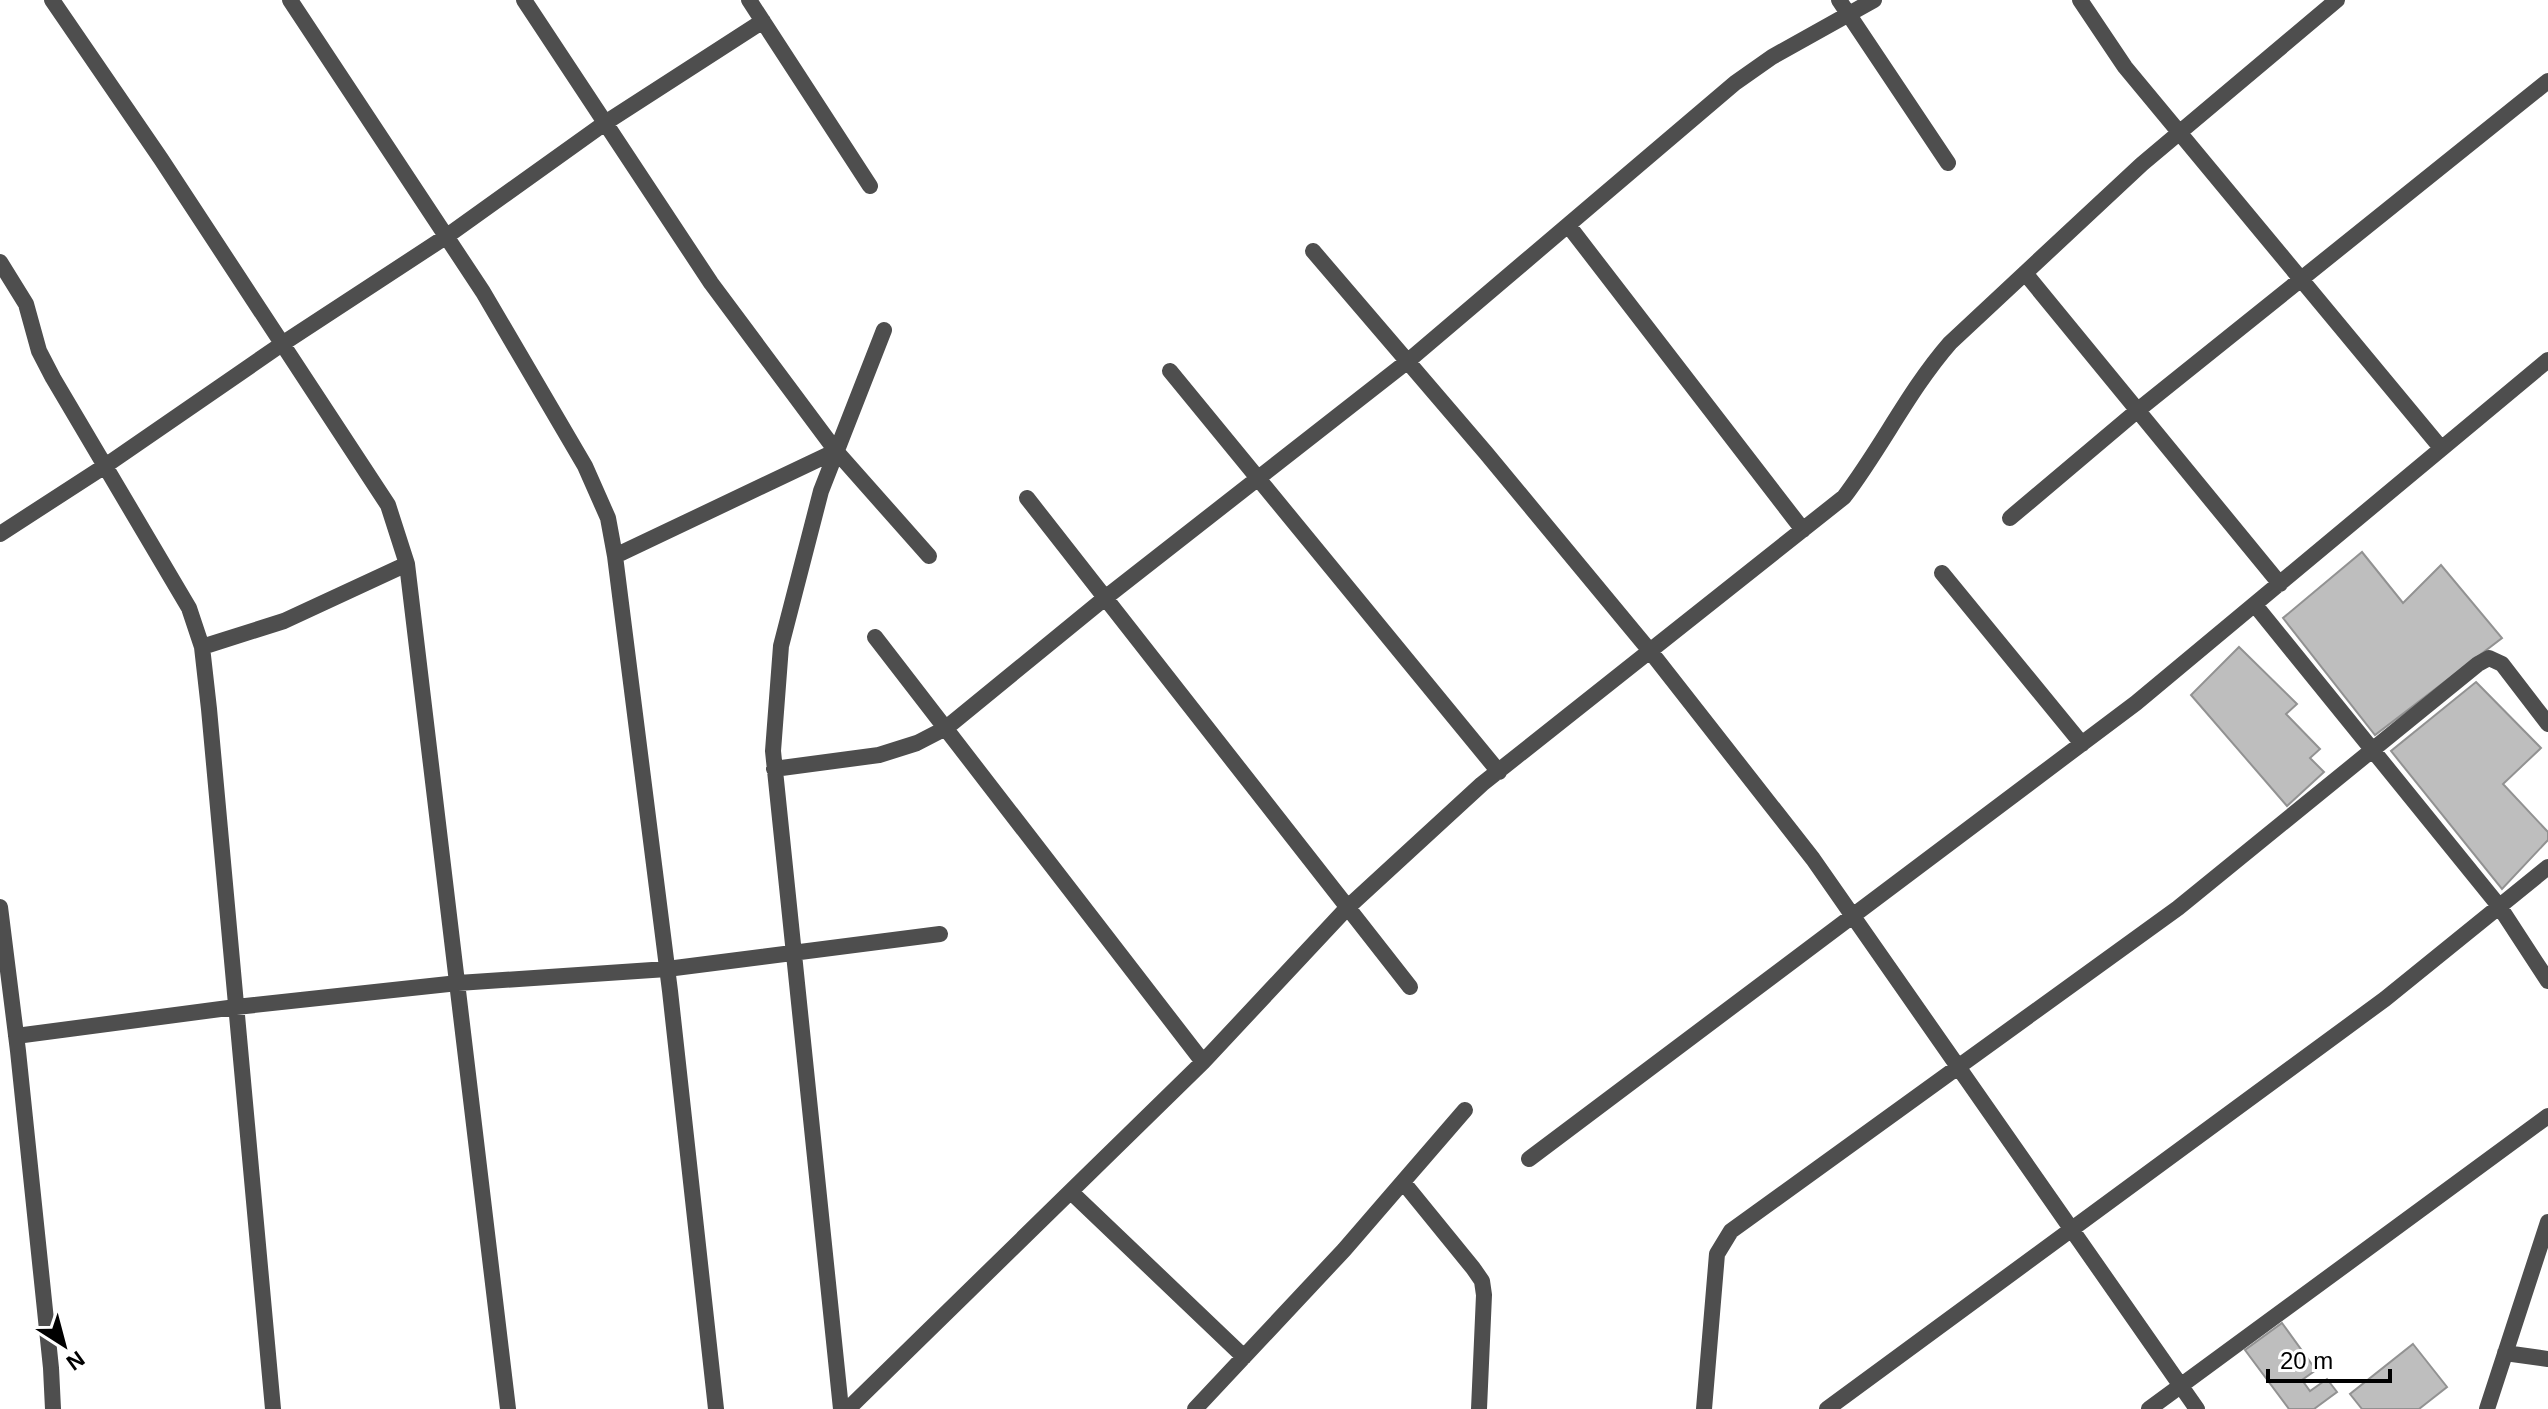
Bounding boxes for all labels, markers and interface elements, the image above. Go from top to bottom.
north arrow [24,1305,104,1385]
scale bar [2268,1333,2390,1383]
text: N [62,1346,89,1376]
text: 20 m [2280,1347,2333,1374]

